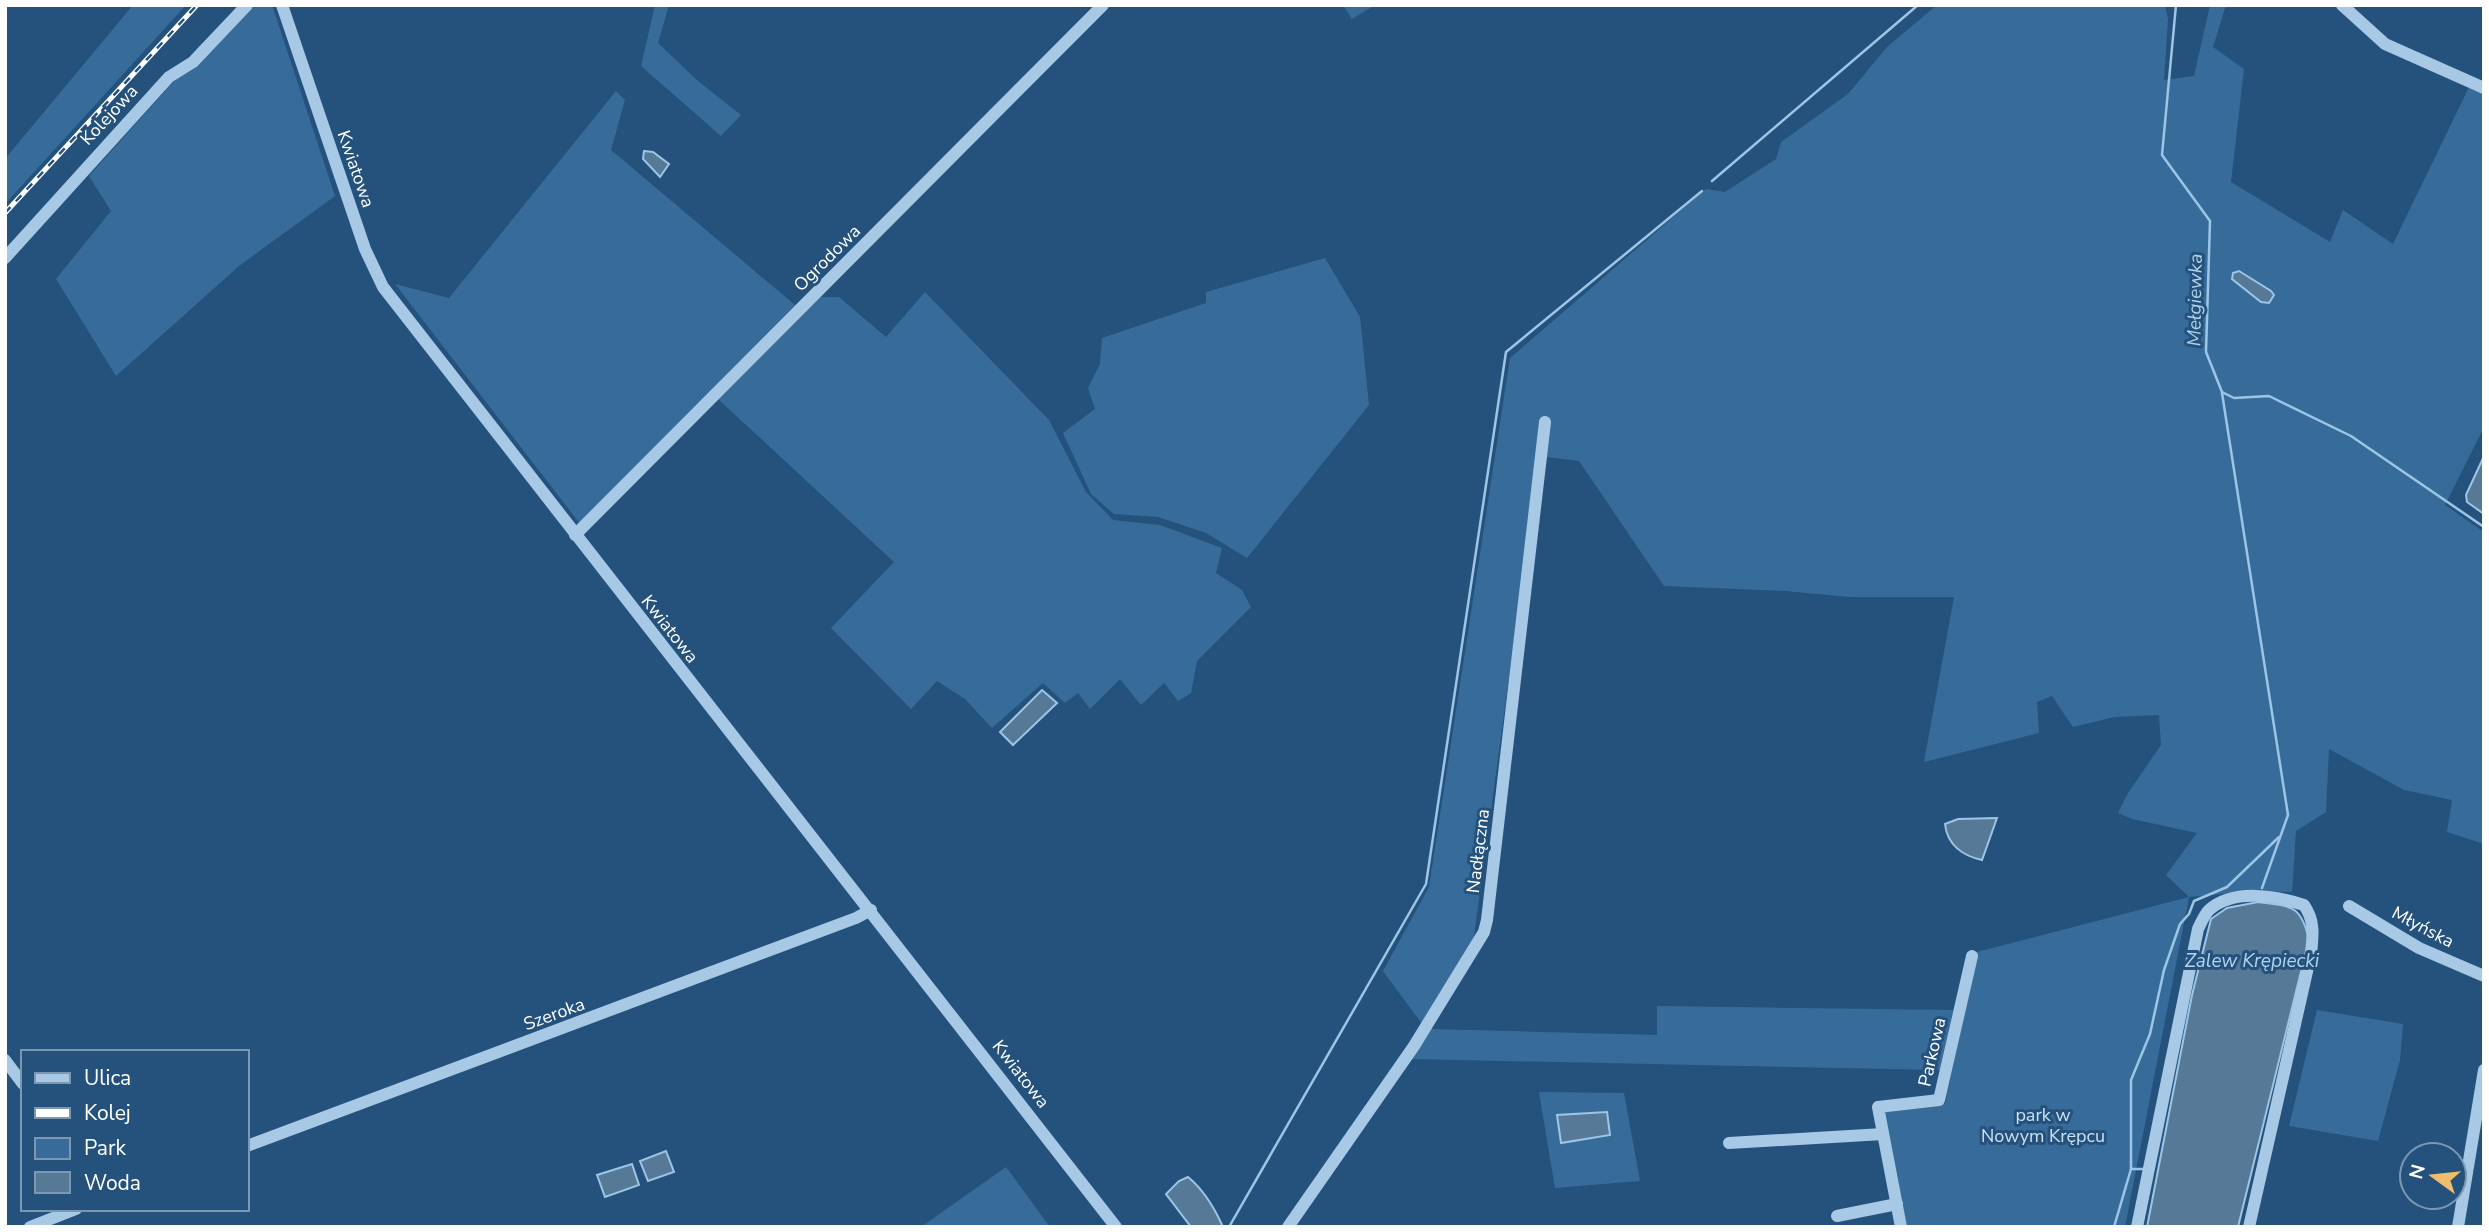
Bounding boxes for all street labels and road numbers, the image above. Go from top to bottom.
street label: Kolejowa [75,80,143,150]
street label: Kwiatowa [332,127,380,211]
street label: Ogrodowa [788,219,866,297]
street label: Kwiatowa [636,590,704,668]
street label: Nadłączna [1461,808,1495,894]
street label: Młyńska [2388,901,2458,953]
street label: Szeroka [520,992,588,1036]
street label: Parkowa [1912,1015,1952,1089]
street label: Kwiatowa [987,1035,1055,1113]

